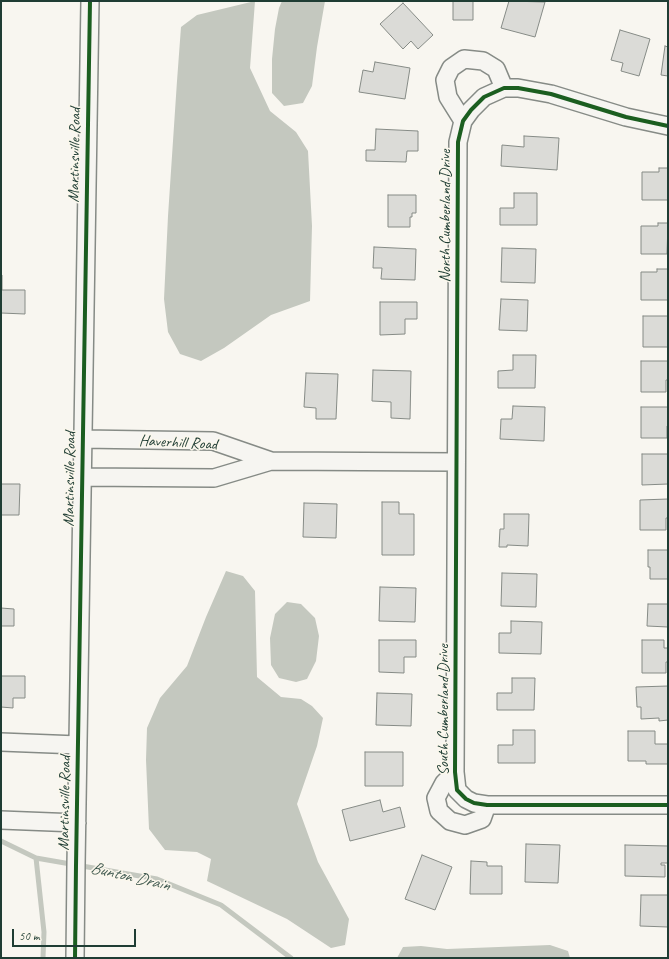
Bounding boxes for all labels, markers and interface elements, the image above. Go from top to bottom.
street label: Martinsville Road [65,107,85,203]
street label: North Cumberland Drive [436,150,456,282]
street label: Martinsville Road [60,431,80,527]
street label: Haverhill Road [138,431,218,455]
street label: South Cumberland Drive [434,644,454,776]
street label: Martinsville Road [55,755,75,851]
water label: Bunton Drain [89,858,171,896]
scale bar [14,921,138,947]
text: 50 m [19,928,39,944]

